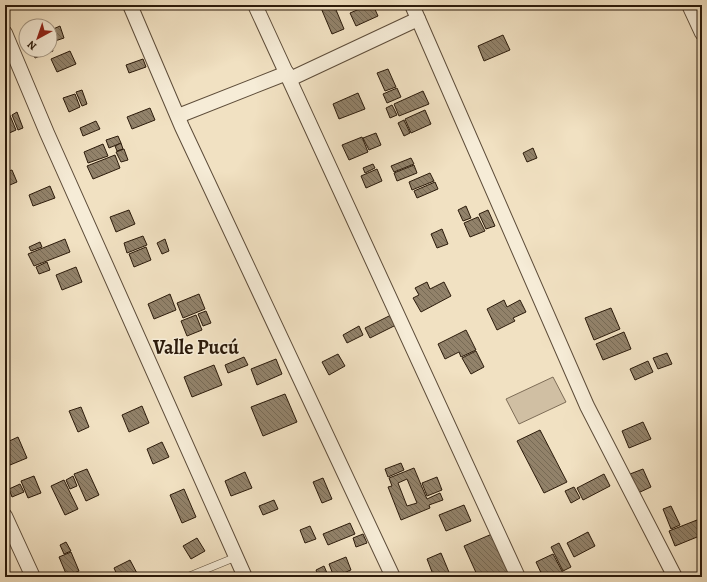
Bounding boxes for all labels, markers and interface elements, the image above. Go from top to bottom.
north arrow [18,18,58,58]
text: N [24,37,40,54]
district label: Valle Pucú [152,334,239,361]

